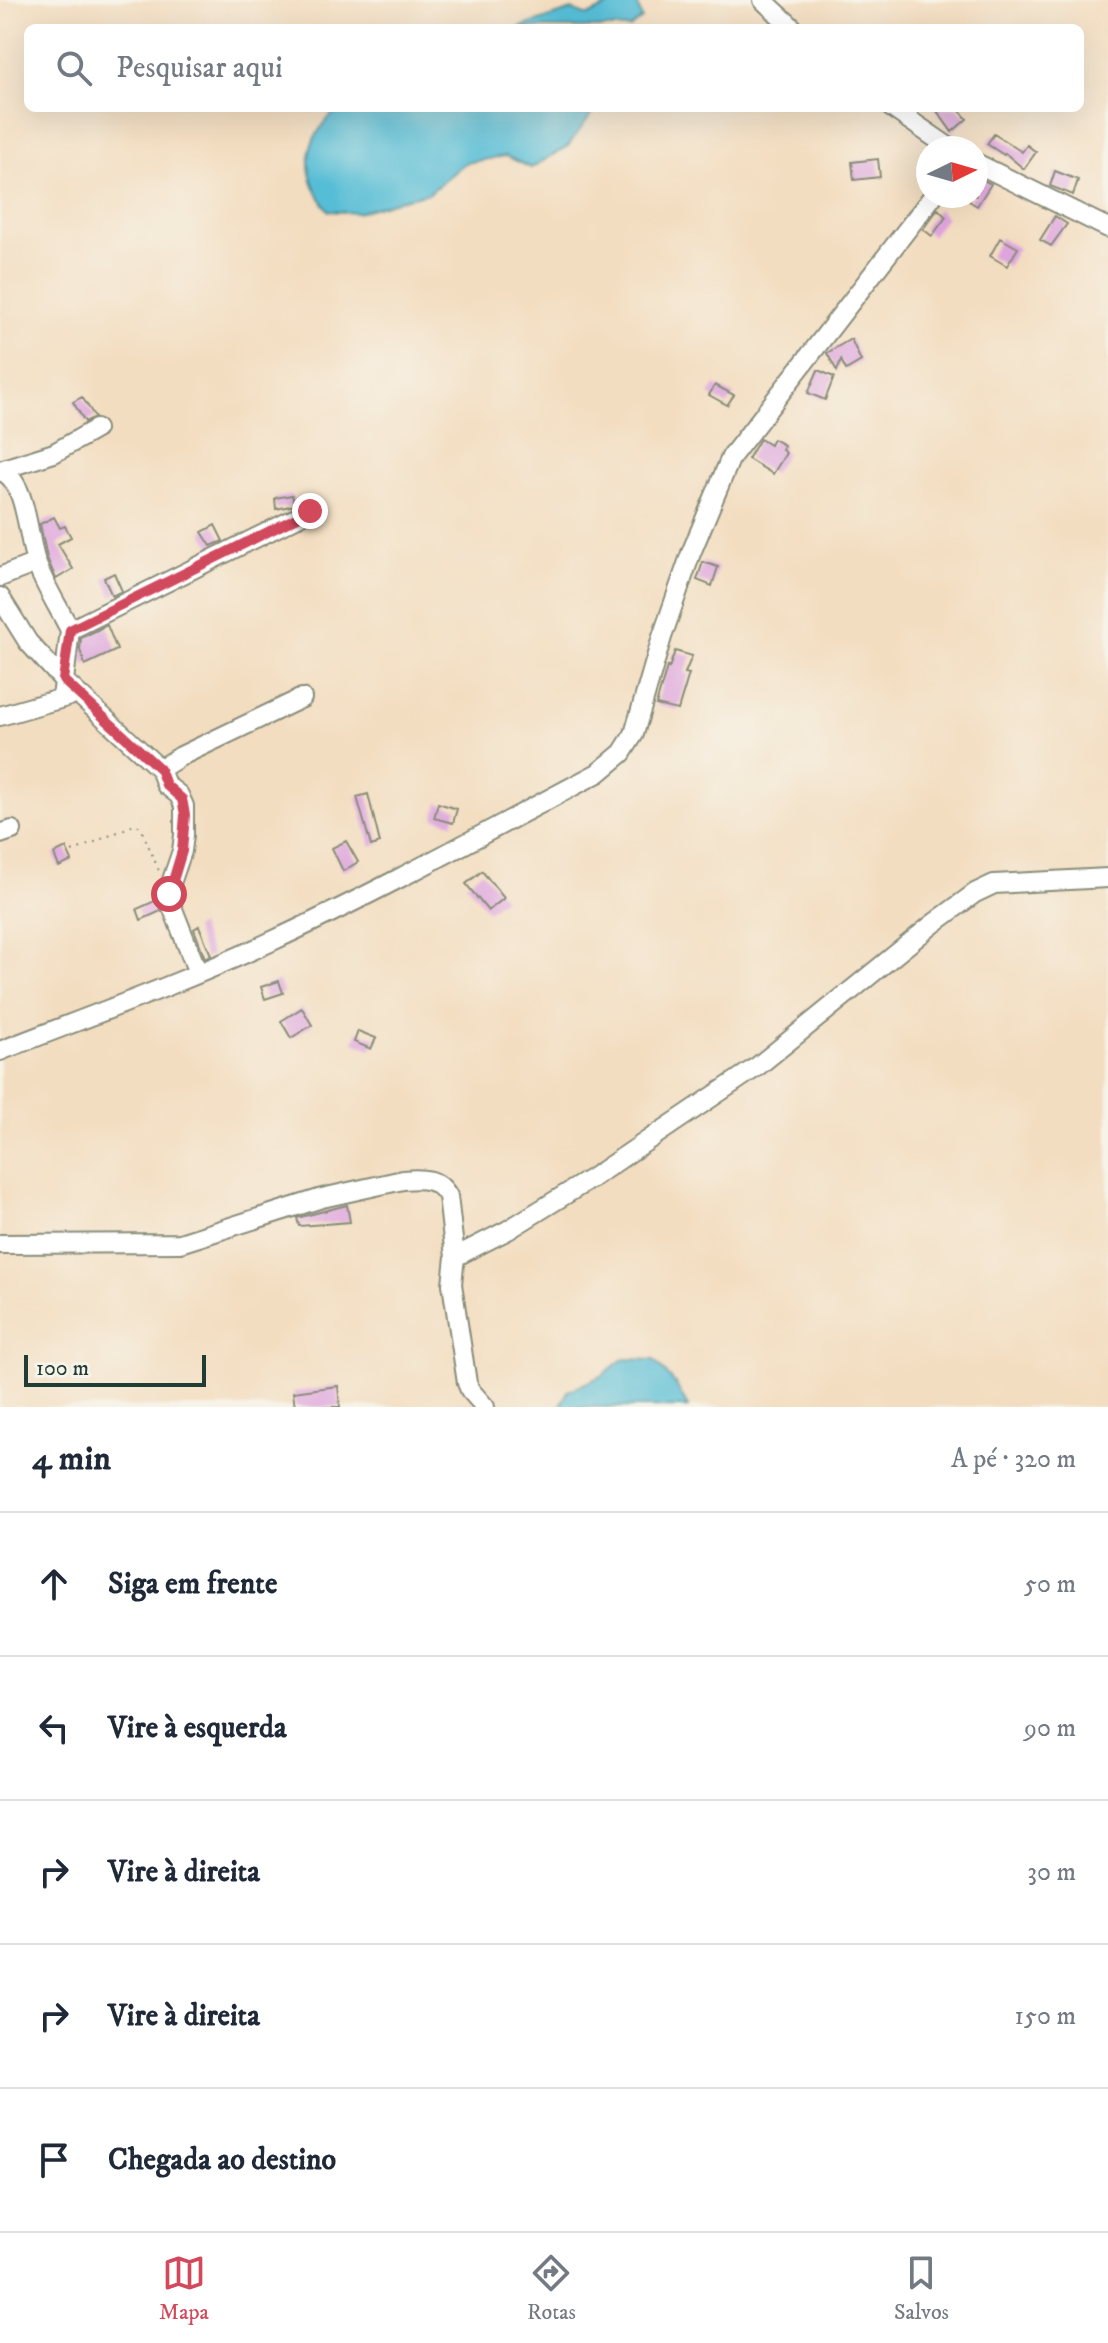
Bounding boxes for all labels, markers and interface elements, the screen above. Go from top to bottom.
search box [24,24,1084,112]
icon: search [52,46,96,90]
text: Pesquisar aqui [116,50,283,87]
north arrow [916,136,988,208]
route end [292,493,328,529]
route start [151,876,187,912]
scale bar [24,1351,206,1387]
text: 100 m [36,1355,89,1382]
text: 4 min [32,1438,111,1480]
text: A pé · 320 m [951,1443,1076,1476]
icon: ahead [32,1562,76,1606]
text: Siga em frente [108,1566,277,1603]
text: 50 m [1024,1568,1076,1601]
icon: left [32,1706,76,1750]
text: Vire à esquerda [108,1710,287,1747]
text: 90 m [1024,1712,1076,1745]
icon: right [32,1850,76,1894]
text: Vire à direita [108,1854,260,1891]
text: 30 m [1027,1856,1076,1889]
icon: right [32,1994,76,2038]
text: Vire à direita [108,1998,260,2035]
text: 150 m [1015,2000,1076,2033]
icon: arrive [32,2138,76,2182]
text: Chegada ao destino [108,2142,336,2179]
tab: Mapa [159,2251,209,2326]
tab: Rotas [527,2251,576,2326]
tab: Salvos [894,2251,949,2326]

